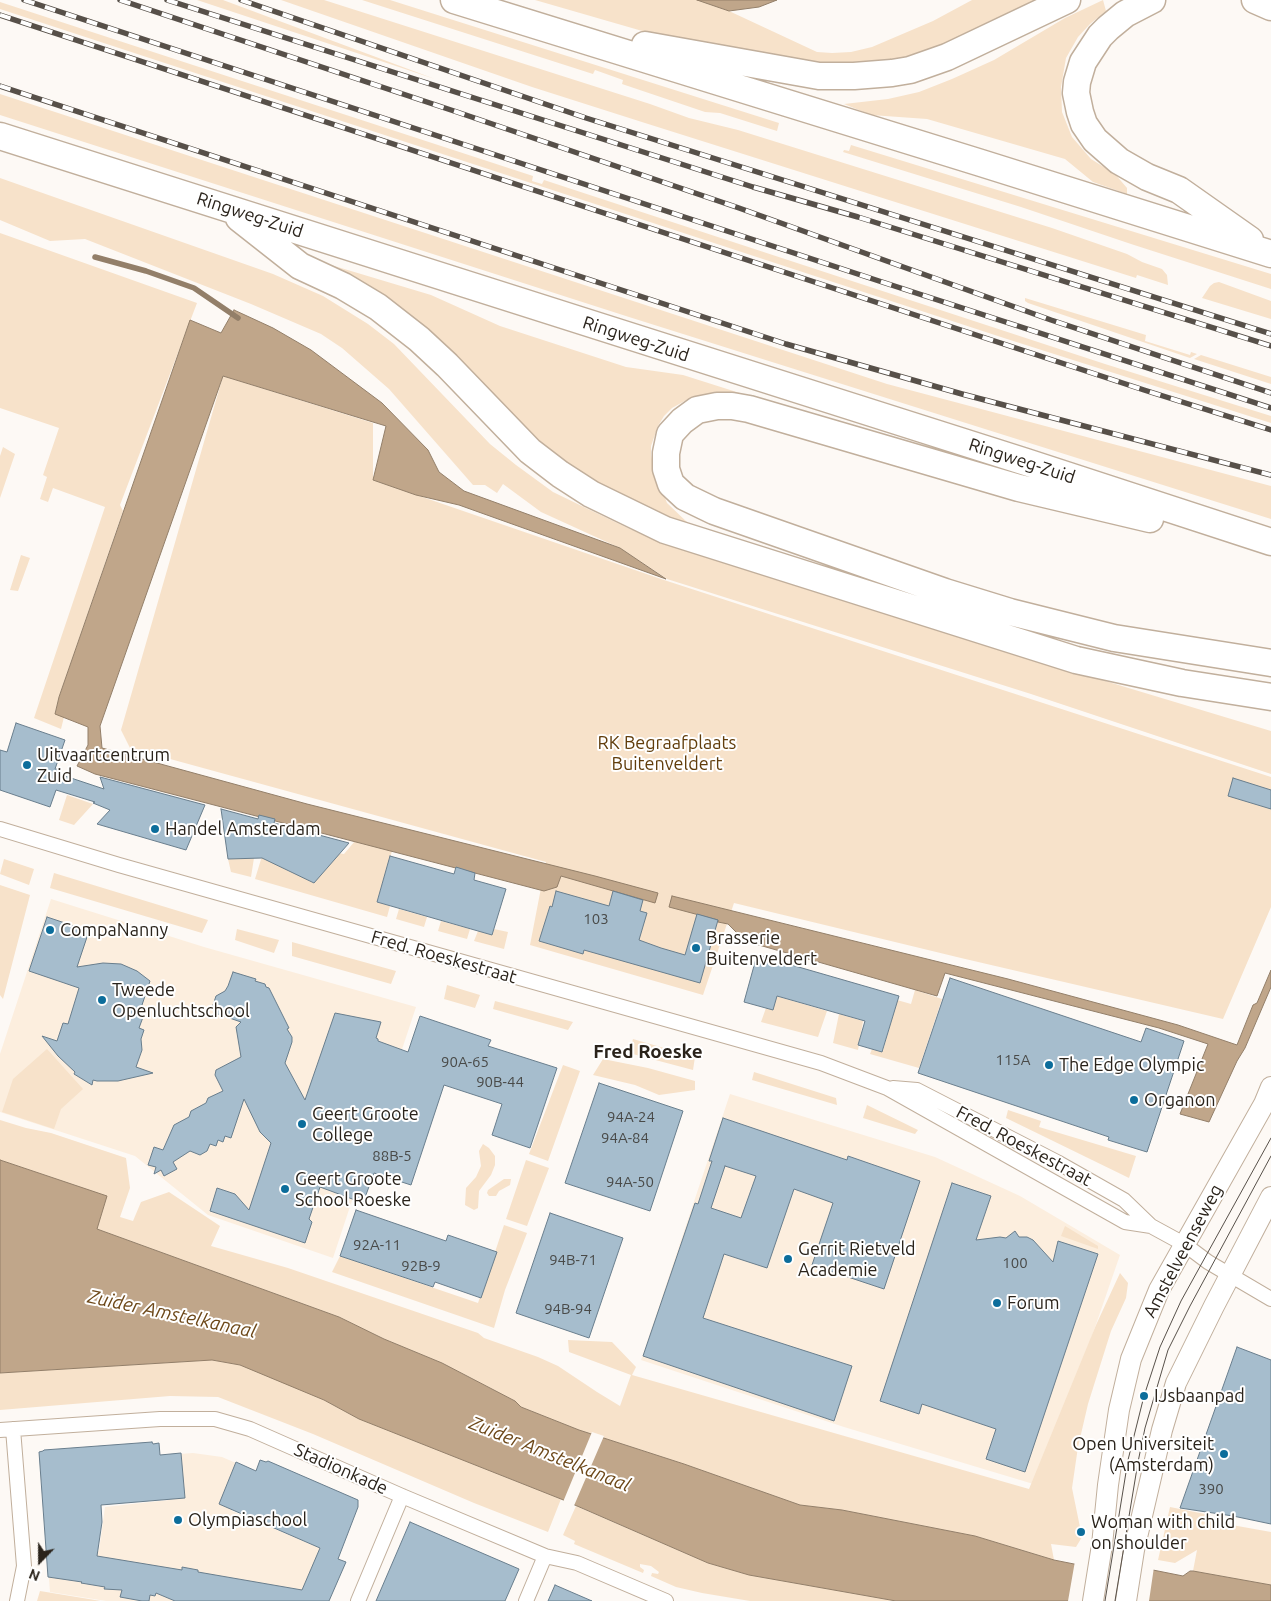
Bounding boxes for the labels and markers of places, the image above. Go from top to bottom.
place label: Uitvaartcentrum Zuid [37,744,170,786]
marker: Uitvaartcentrum Zuid [21,759,33,771]
place label: Handel Amsterdam [165,818,321,840]
marker: Handel Amsterdam [149,823,161,835]
place label: CompaNanny [60,919,168,941]
marker: CompaNanny [44,924,56,936]
place label: Brasserie Buitenveldert [706,927,817,970]
marker: Brasserie Buitenveldert [690,942,702,954]
place label: Tweede Openluchtschool [112,979,250,1022]
marker: Tweede Openluchtschool [96,994,108,1006]
place label: The Edge Olympic [1059,1054,1204,1076]
marker: The Edge Olympic [1043,1059,1055,1071]
place label: Organon [1144,1089,1215,1111]
marker: Organon [1128,1094,1140,1106]
place label: Geert Groote College [312,1103,419,1146]
marker: Geert Groote College [296,1118,308,1130]
place label: Geert Groote School Roeske [295,1168,411,1210]
marker: Geert Groote School Roeske [279,1183,291,1195]
place label: Gerrit Rietveld Academie [798,1238,916,1280]
marker: Gerrit Rietveld Academie [782,1253,794,1265]
place label: Forum [1007,1292,1060,1314]
marker: Forum [991,1297,1003,1309]
place label: IJsbaanpad [1154,1385,1245,1407]
marker: IJsbaanpad [1138,1390,1150,1402]
place label: Open Universiteit (Amsterdam) [1072,1433,1214,1476]
marker: Open Universiteit (Amsterdam) [1218,1448,1230,1460]
place label: Olympiaschool [188,1509,307,1531]
place label: Woman with child on shoulder [1091,1511,1235,1554]
marker: Olympiaschool [172,1514,184,1526]
marker: Woman with child on shoulder [1075,1526,1087,1538]

